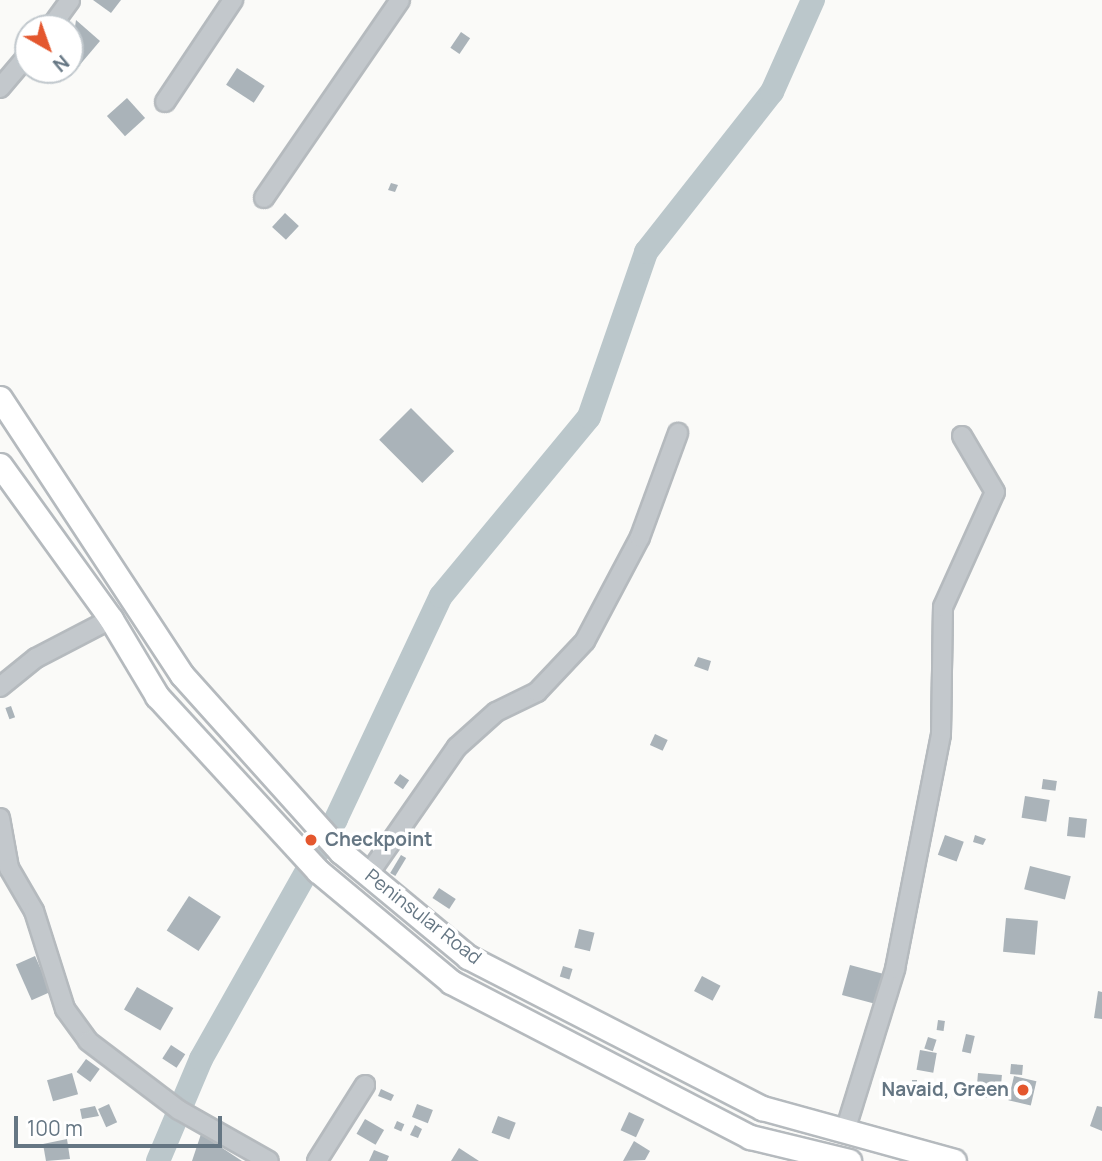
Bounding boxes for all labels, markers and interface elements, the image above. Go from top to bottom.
north arrow [14,14,84,84]
text: N [48,49,75,78]
place label: Checkpoint [325,829,432,851]
marker: Checkpoint [303,832,319,848]
street label: Peninsular Road [360,865,486,969]
place label: Navaid, Green [882,1079,1009,1101]
marker: Navaid, Green [1015,1082,1031,1098]
scale bar [18,1102,226,1146]
text: 100 m [27,1114,83,1142]

